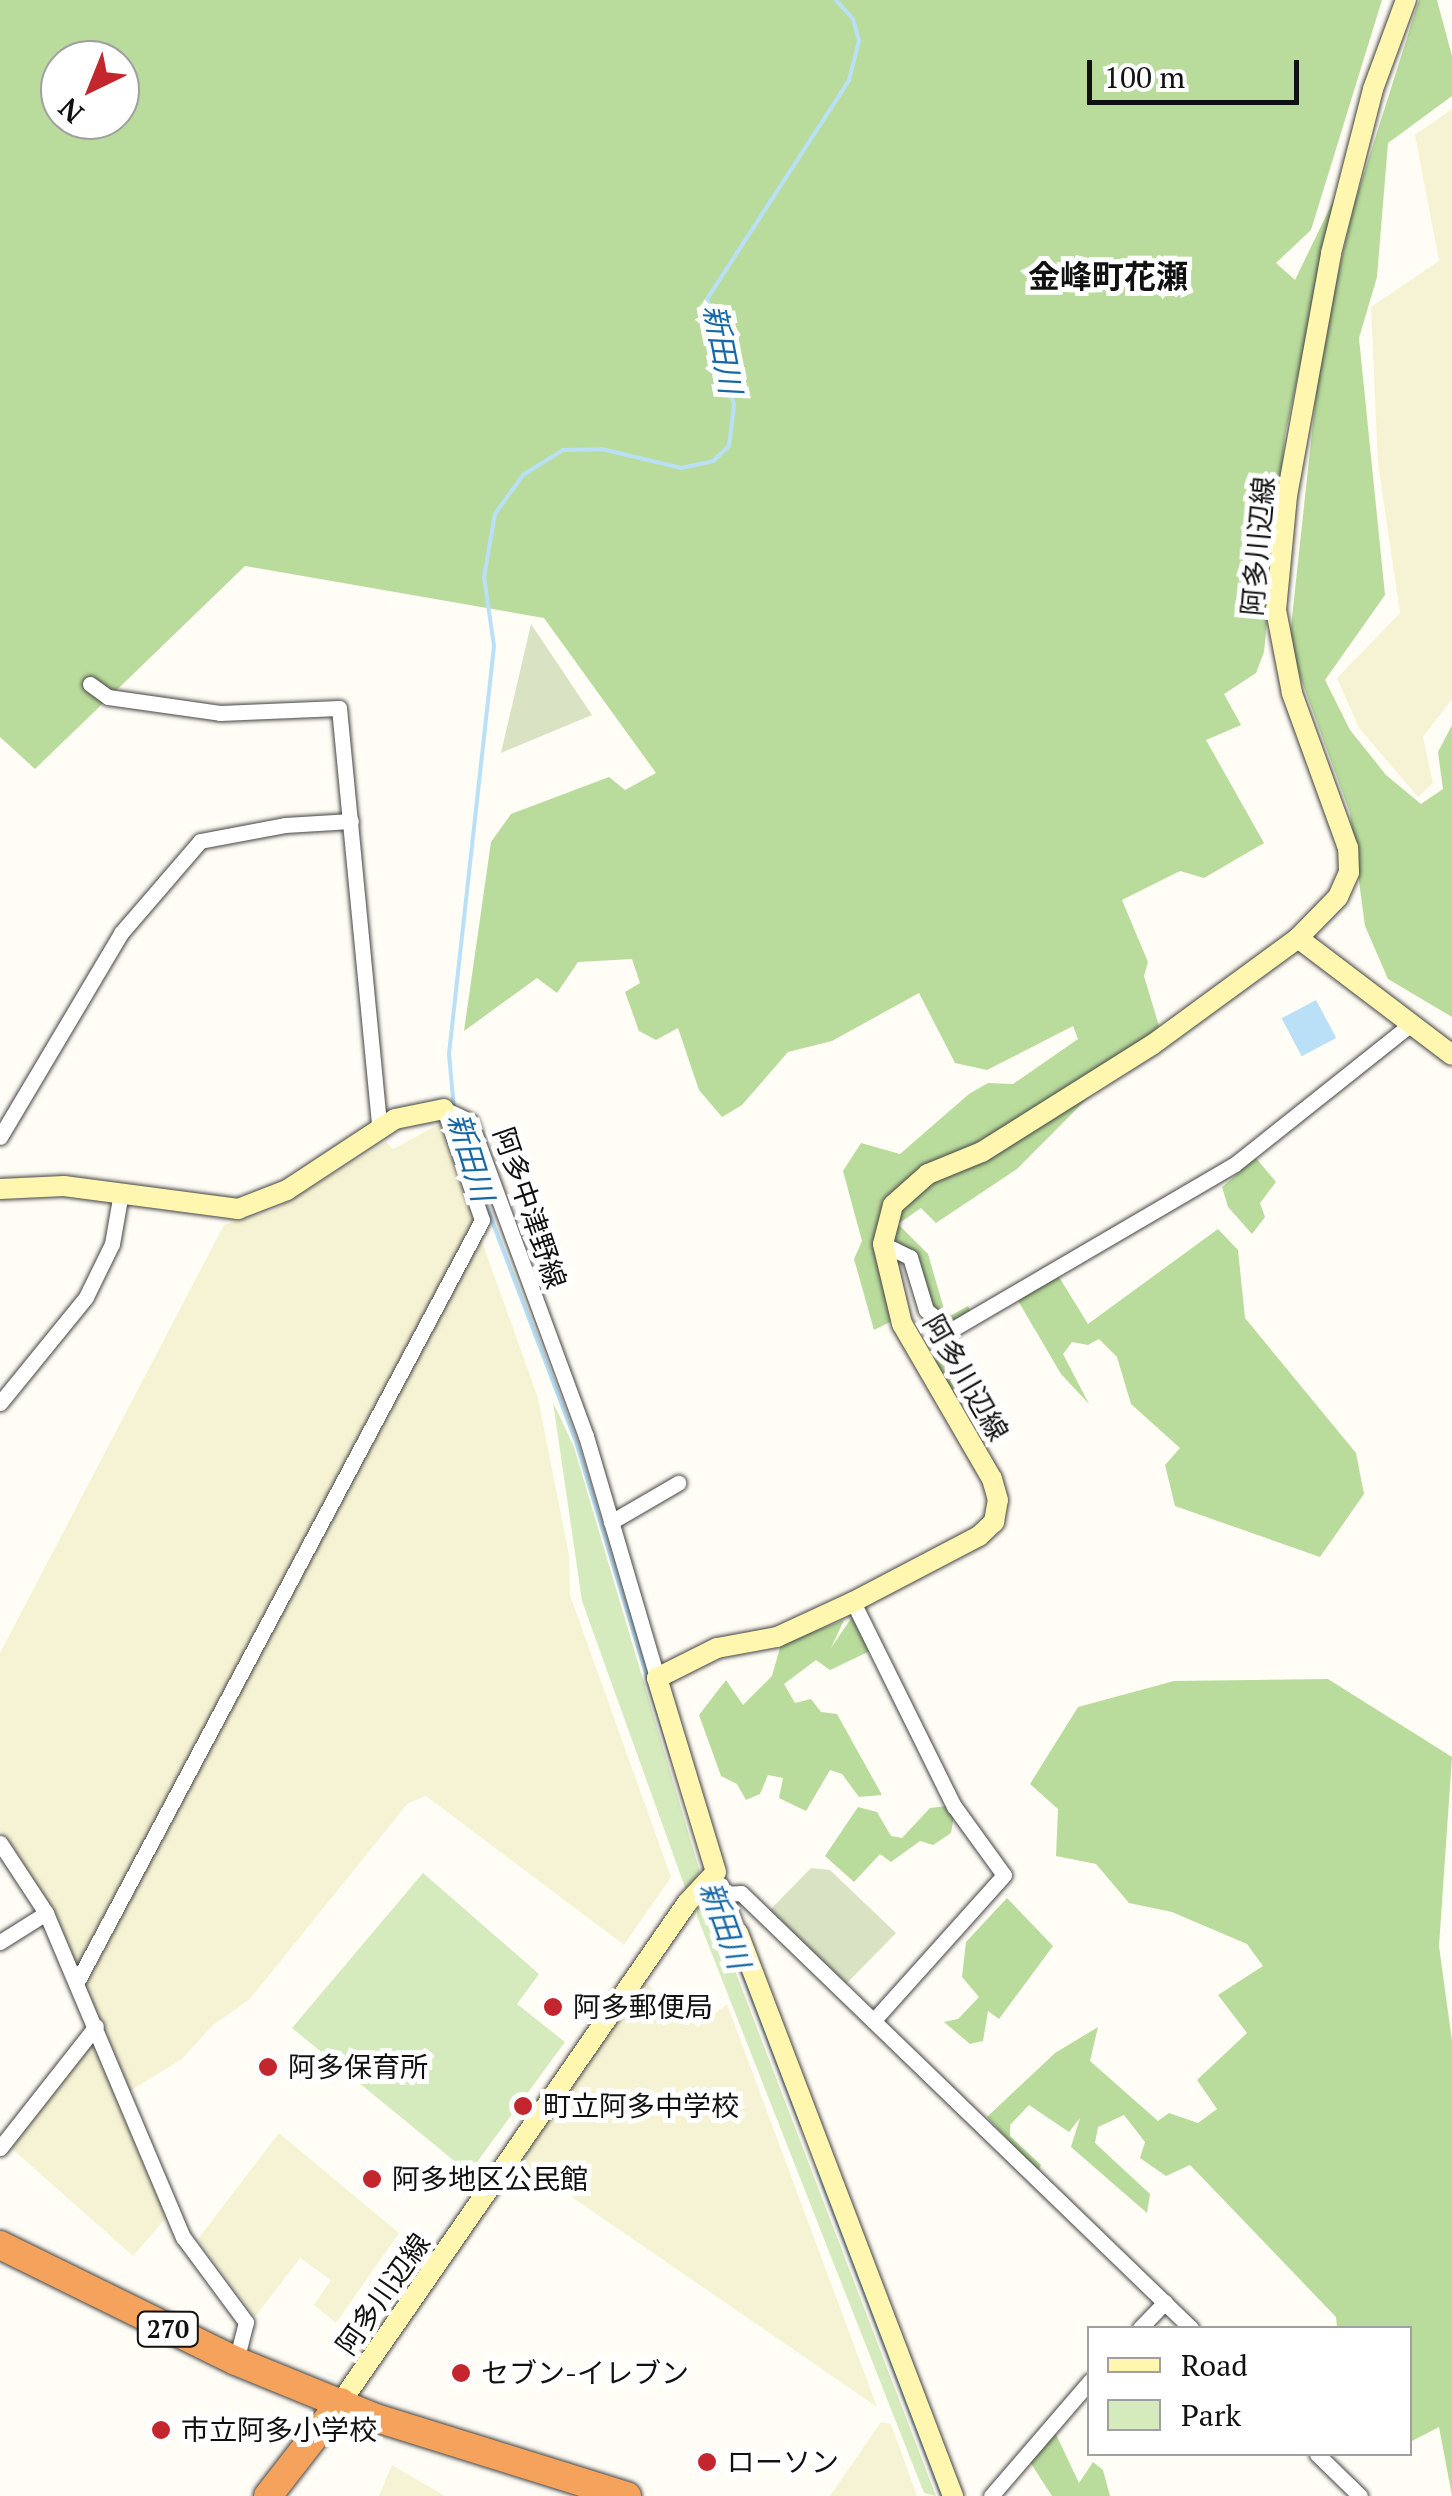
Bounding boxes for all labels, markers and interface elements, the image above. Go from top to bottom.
north arrow [40,40,140,140]
scale bar [1092,40,1304,102]
text: 100 m [1104,57,1185,97]
text: N [50,90,91,132]
district label: 金峰町花瀬 [1028,257,1188,295]
water label: 新田川 [697,301,749,397]
street label: 阿多川辺線 [1235,475,1281,617]
water label: 新田川 [441,1109,501,1205]
street label: 阿多中津野線 [487,1123,573,1293]
street label: 阿多川辺線 [916,1309,1016,1447]
water label: 新田川 [693,1877,757,1973]
place label: 阿多郵便局 [573,1990,713,2024]
marker: 阿多郵便局 [542,1996,564,2018]
place label: 阿多保育所 [288,2050,428,2084]
marker: 阿多保育所 [257,2056,279,2078]
place label: 町立阿多中学校 [543,2089,739,2123]
marker: 町立阿多中学校 [512,2095,534,2117]
place label: 阿多地区公民館 [392,2162,588,2196]
marker: 阿多地区公民館 [361,2168,383,2190]
street label: 阿多川辺線 [329,2227,437,2361]
road number: 270 [136,2309,200,2349]
legend [1087,2326,1412,2456]
text: Road [1181,2345,1248,2385]
place label: セブン-イレブン [481,2356,689,2390]
marker: セブン-イレブン [450,2362,472,2384]
text: Park [1181,2395,1241,2435]
place label: 市立阿多小学校 [181,2413,377,2447]
marker: 市立阿多小学校 [150,2419,172,2441]
place label: ローソン [727,2445,839,2479]
marker: ローソン [696,2451,718,2473]

